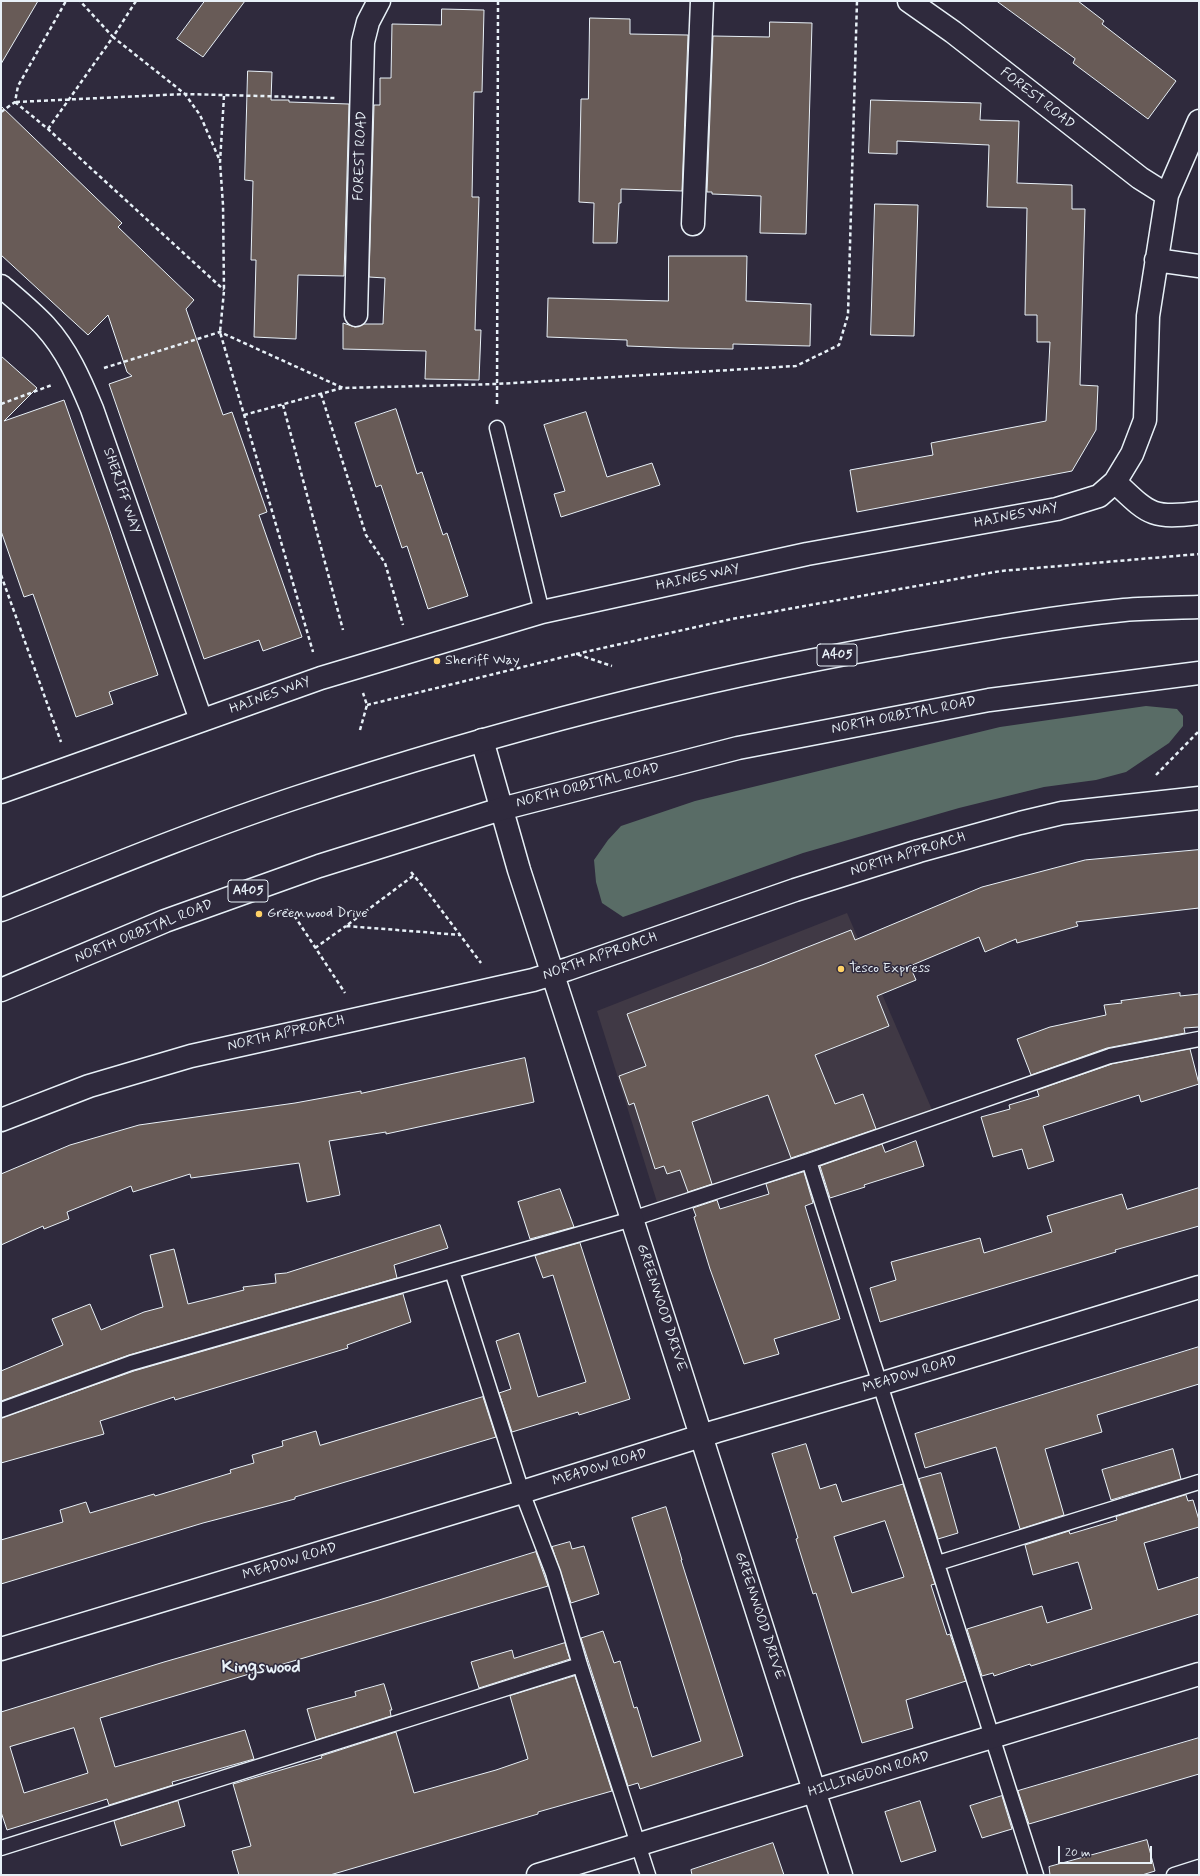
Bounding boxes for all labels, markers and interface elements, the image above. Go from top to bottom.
street label: FOREST ROAD [996,65,1078,133]
street label: FOREST ROAD [351,111,371,201]
street label: SHERIFF WAY [98,446,144,536]
street label: HAINES WAY [973,500,1059,532]
street label: HAINES WAY [655,561,741,595]
road number: A405 [817,644,857,666]
place label: Sheriff Way [445,653,520,669]
marker: Sheriff Way [432,656,442,666]
street label: HAINES WAY [227,674,313,718]
street label: NORTH ORBITAL ROAD [830,694,978,738]
street label: NORTH ORBITAL ROAD [515,760,661,812]
street label: NORTH APPROACH [848,829,968,881]
road number: A405 [228,880,268,902]
street label: NORTH ORBITAL ROAD [73,897,215,967]
place label: Greenwood Drive [267,906,368,922]
marker: Greenwood Drive [254,909,264,919]
street label: NORTH APPROACH [541,930,659,984]
place label: Tesco Express [849,961,930,977]
marker: Tesco Express [836,964,846,974]
street label: NORTH APPROACH [226,1012,346,1056]
street label: GREENWOOD DRIVE [632,1242,690,1374]
street label: MEADOW ROAD [861,1353,959,1397]
street label: MEADOW ROAD [551,1446,649,1490]
street label: MEADOW ROAD [241,1540,339,1584]
street label: GREENWOOD DRIVE [730,1550,788,1682]
district label: Kingswood [221,1657,301,1679]
street label: HILLINGDON ROAD [806,1749,932,1801]
scale bar [1060,1838,1154,1864]
text: 20 m [1065,1845,1091,1861]

